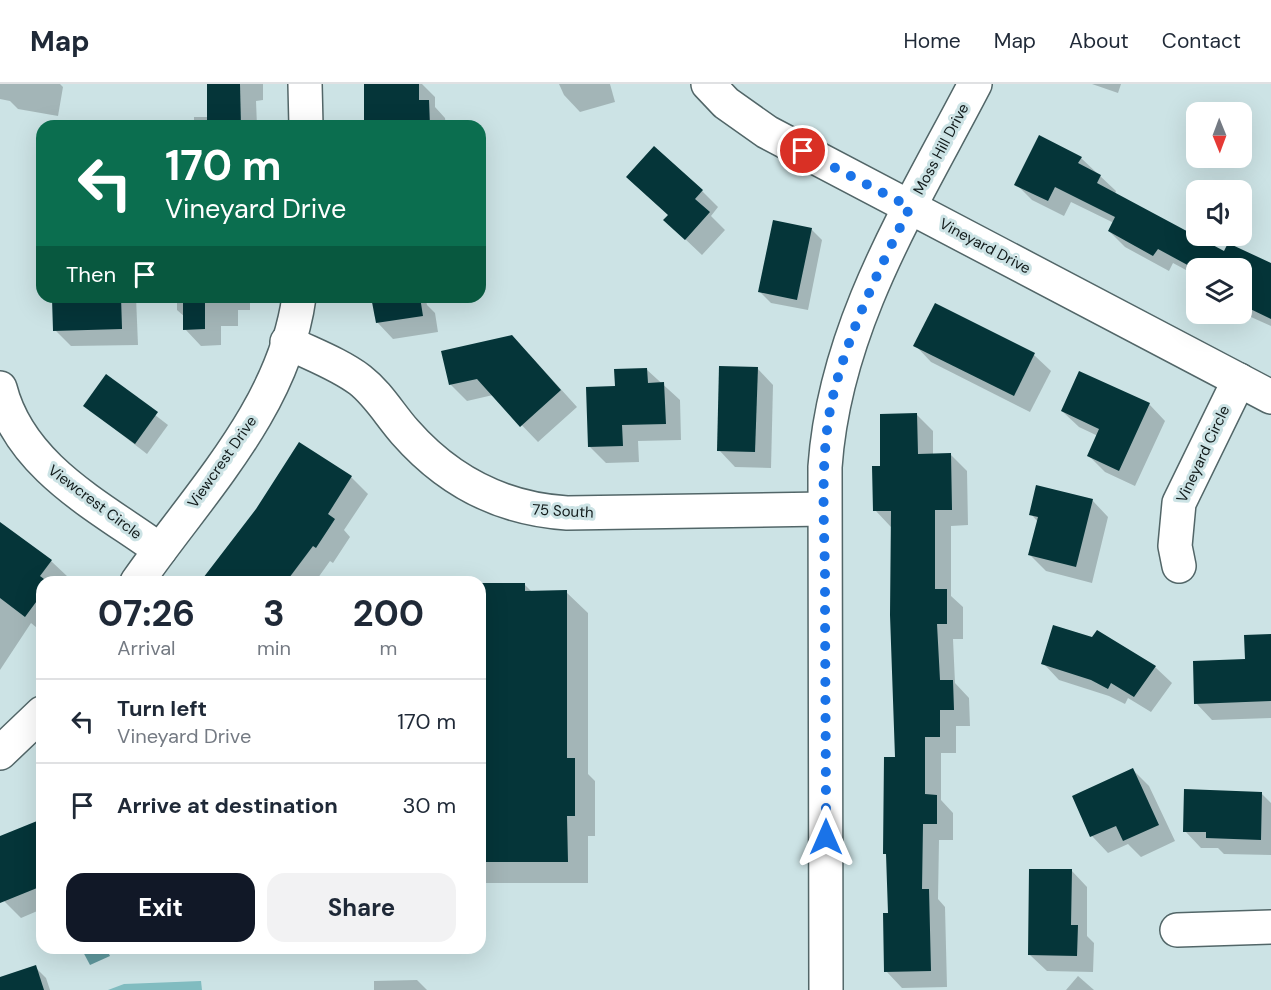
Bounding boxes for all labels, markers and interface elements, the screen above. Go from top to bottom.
text: Map [30,23,90,60]
text: Home [903,27,961,55]
text: Map [994,27,1036,55]
text: About [1069,27,1129,55]
text: Contact [1162,27,1241,55]
street label: Moss Hill Drive [909,100,973,198]
north arrow [1186,102,1252,168]
map controls [1186,102,1252,324]
pin [777,125,828,176]
icon: arrive [786,134,819,167]
text: 170 m [165,138,282,193]
icon: left [66,144,144,222]
button: sound [1186,180,1252,246]
text: Vineyard Drive [165,191,346,226]
street label: Vineyard Drive [936,214,1034,278]
icon: arrive [128,258,161,291]
button: layers [1186,258,1252,324]
text: Then [66,260,116,289]
street label: Vineyard Circle [1172,402,1234,506]
street label: Viewcrest Drive [183,412,261,512]
street label: Viewcrest Circle [44,460,146,544]
street label: 75 South [532,499,594,523]
text: 07:26 [98,590,195,637]
text: 3 [263,590,285,637]
text: 200 [353,590,424,637]
text: Arrival [117,635,176,661]
text: min [257,635,291,661]
text: m [380,635,397,661]
text: Turn left [117,694,207,723]
icon: left [66,705,99,738]
text: 170 m [397,707,456,736]
text: Vineyard Drive [117,723,251,749]
icon: arrive [66,789,99,822]
text: Arrive at destination [117,791,338,820]
text: 30 m [402,791,456,820]
position arrow [794,805,858,869]
button: Exit [66,873,255,942]
button: Share [267,873,456,942]

